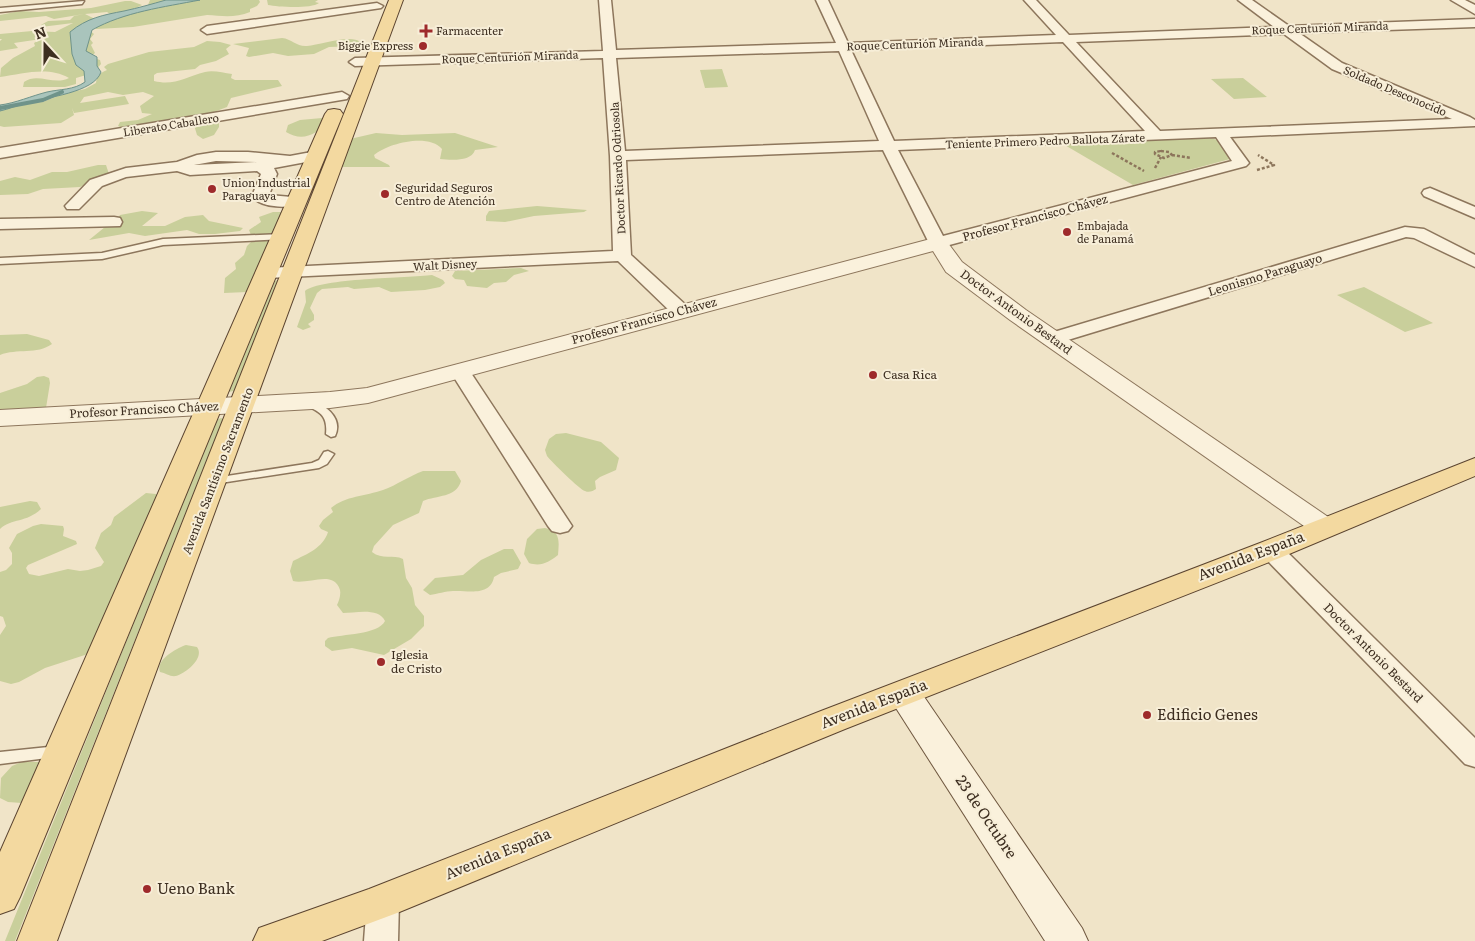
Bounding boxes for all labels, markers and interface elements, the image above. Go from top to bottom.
street label: Roque Centurión Miranda [1251,17,1389,37]
north arrow [20,20,70,70]
text: N [31,20,49,43]
place label: Farmacenter [436,22,504,38]
marker: Farmacenter [420,25,432,37]
street label: Roque Centurión Miranda [846,33,984,53]
place label: Biggie Express [338,37,413,53]
marker: Biggie Express [417,40,429,52]
street label: Roque Centurión Miranda [441,46,579,66]
street label: Soldado Desconocido [1341,61,1450,119]
street label: Doctor Ricardo Odriosola [606,101,628,235]
street label: Liberato Caballero [122,109,220,139]
street label: Teniente Primero Pedro Ballota Zárate [945,129,1145,151]
place label: Union Industrial Paraguaya [222,174,311,203]
place label: Seguridad Seguros Centro de Atención [395,179,495,208]
marker: Union Industrial Paraguaya [206,183,218,195]
marker: Seguridad Seguros Centro de Atención [379,188,391,200]
street label: Profesor Francisco Chávez [960,189,1109,245]
place label: Embajada de Panamá [1077,217,1134,246]
marker: Embajada de Panamá [1061,226,1073,238]
street label: Leonismo Paraguayo [1205,248,1324,300]
street label: Walt Disney [413,254,478,274]
street label: Doctor Antonio Bestard [957,264,1077,358]
street label: Profesor Francisco Chávez [569,292,718,348]
place label: Casa Rica [883,365,938,383]
marker: Casa Rica [867,369,879,381]
street label: Avenida Santísimo Sacramento [177,385,257,557]
street label: Profesor Francisco Chávez [69,396,219,422]
street label: Avenida España [1194,523,1308,586]
street label: Doctor Antonio Bestard [1320,598,1428,707]
place label: Iglesia de Cristo [391,645,442,677]
marker: Iglesia de Cristo [375,656,387,668]
street label: Avenida España [817,671,931,734]
place label: Edificio Genes [1157,702,1258,725]
marker: Edificio Genes [1141,709,1153,721]
street label: 23 de Octubre [951,770,1024,863]
street label: Avenida España [441,821,555,884]
place label: Ueno Bank [157,876,236,899]
marker: Ueno Bank [141,883,153,895]

